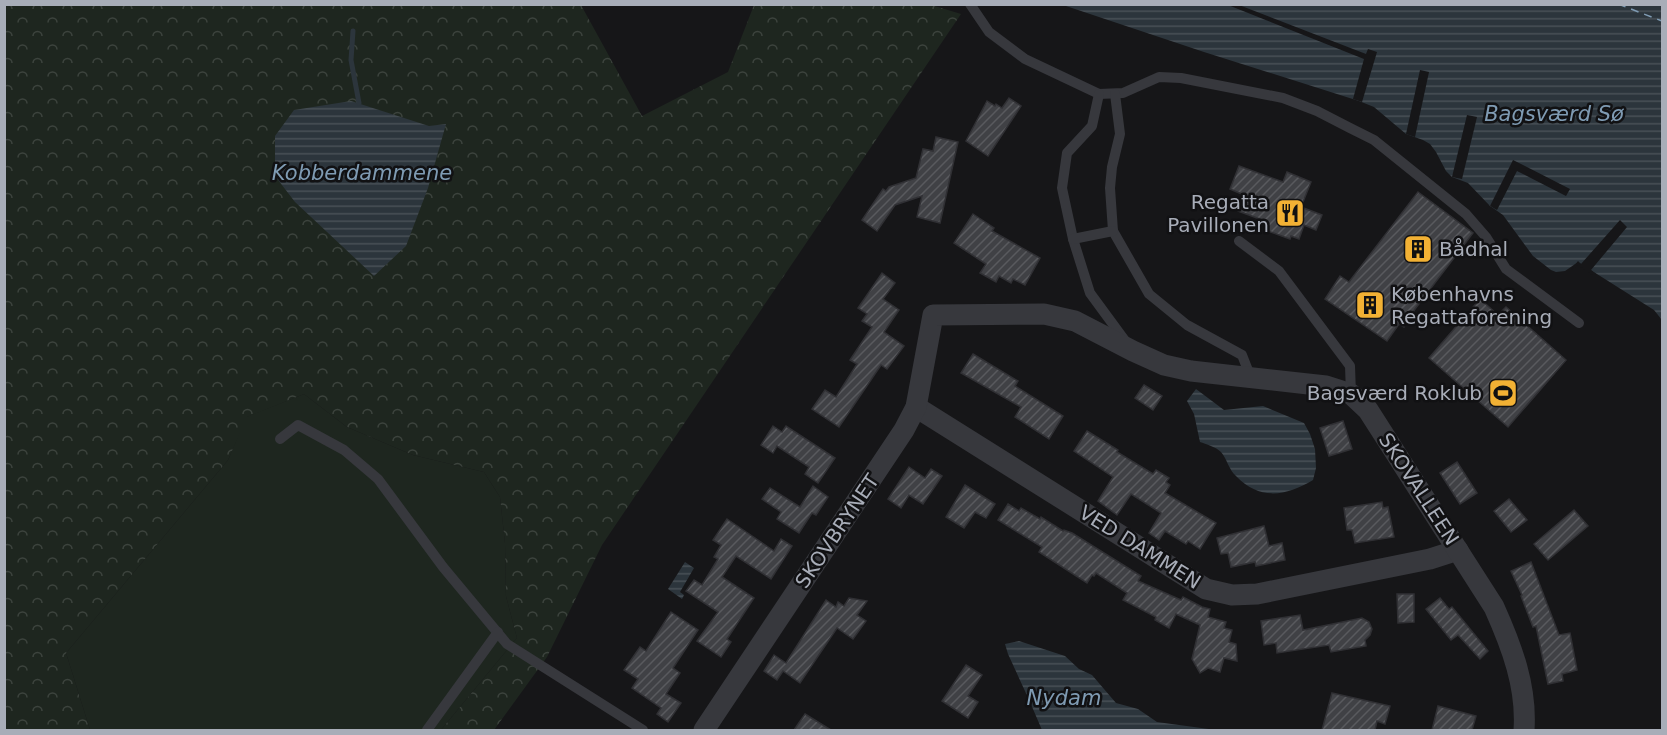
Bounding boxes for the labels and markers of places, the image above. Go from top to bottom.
place label: Regatta Pavillonen [1167,190,1269,237]
restaurant icon: Regatta Pavillonen [1274,197,1306,229]
building icon: Bådhal [1402,233,1434,265]
place label: Bådhal [1439,237,1508,261]
place label: Københavns Regattaforening [1391,282,1552,329]
building icon: Københavns Regattaforening [1354,289,1386,321]
sports icon: Bagsværd Roklub [1487,377,1519,409]
place label: Bagsværd Roklub [1307,381,1482,405]

